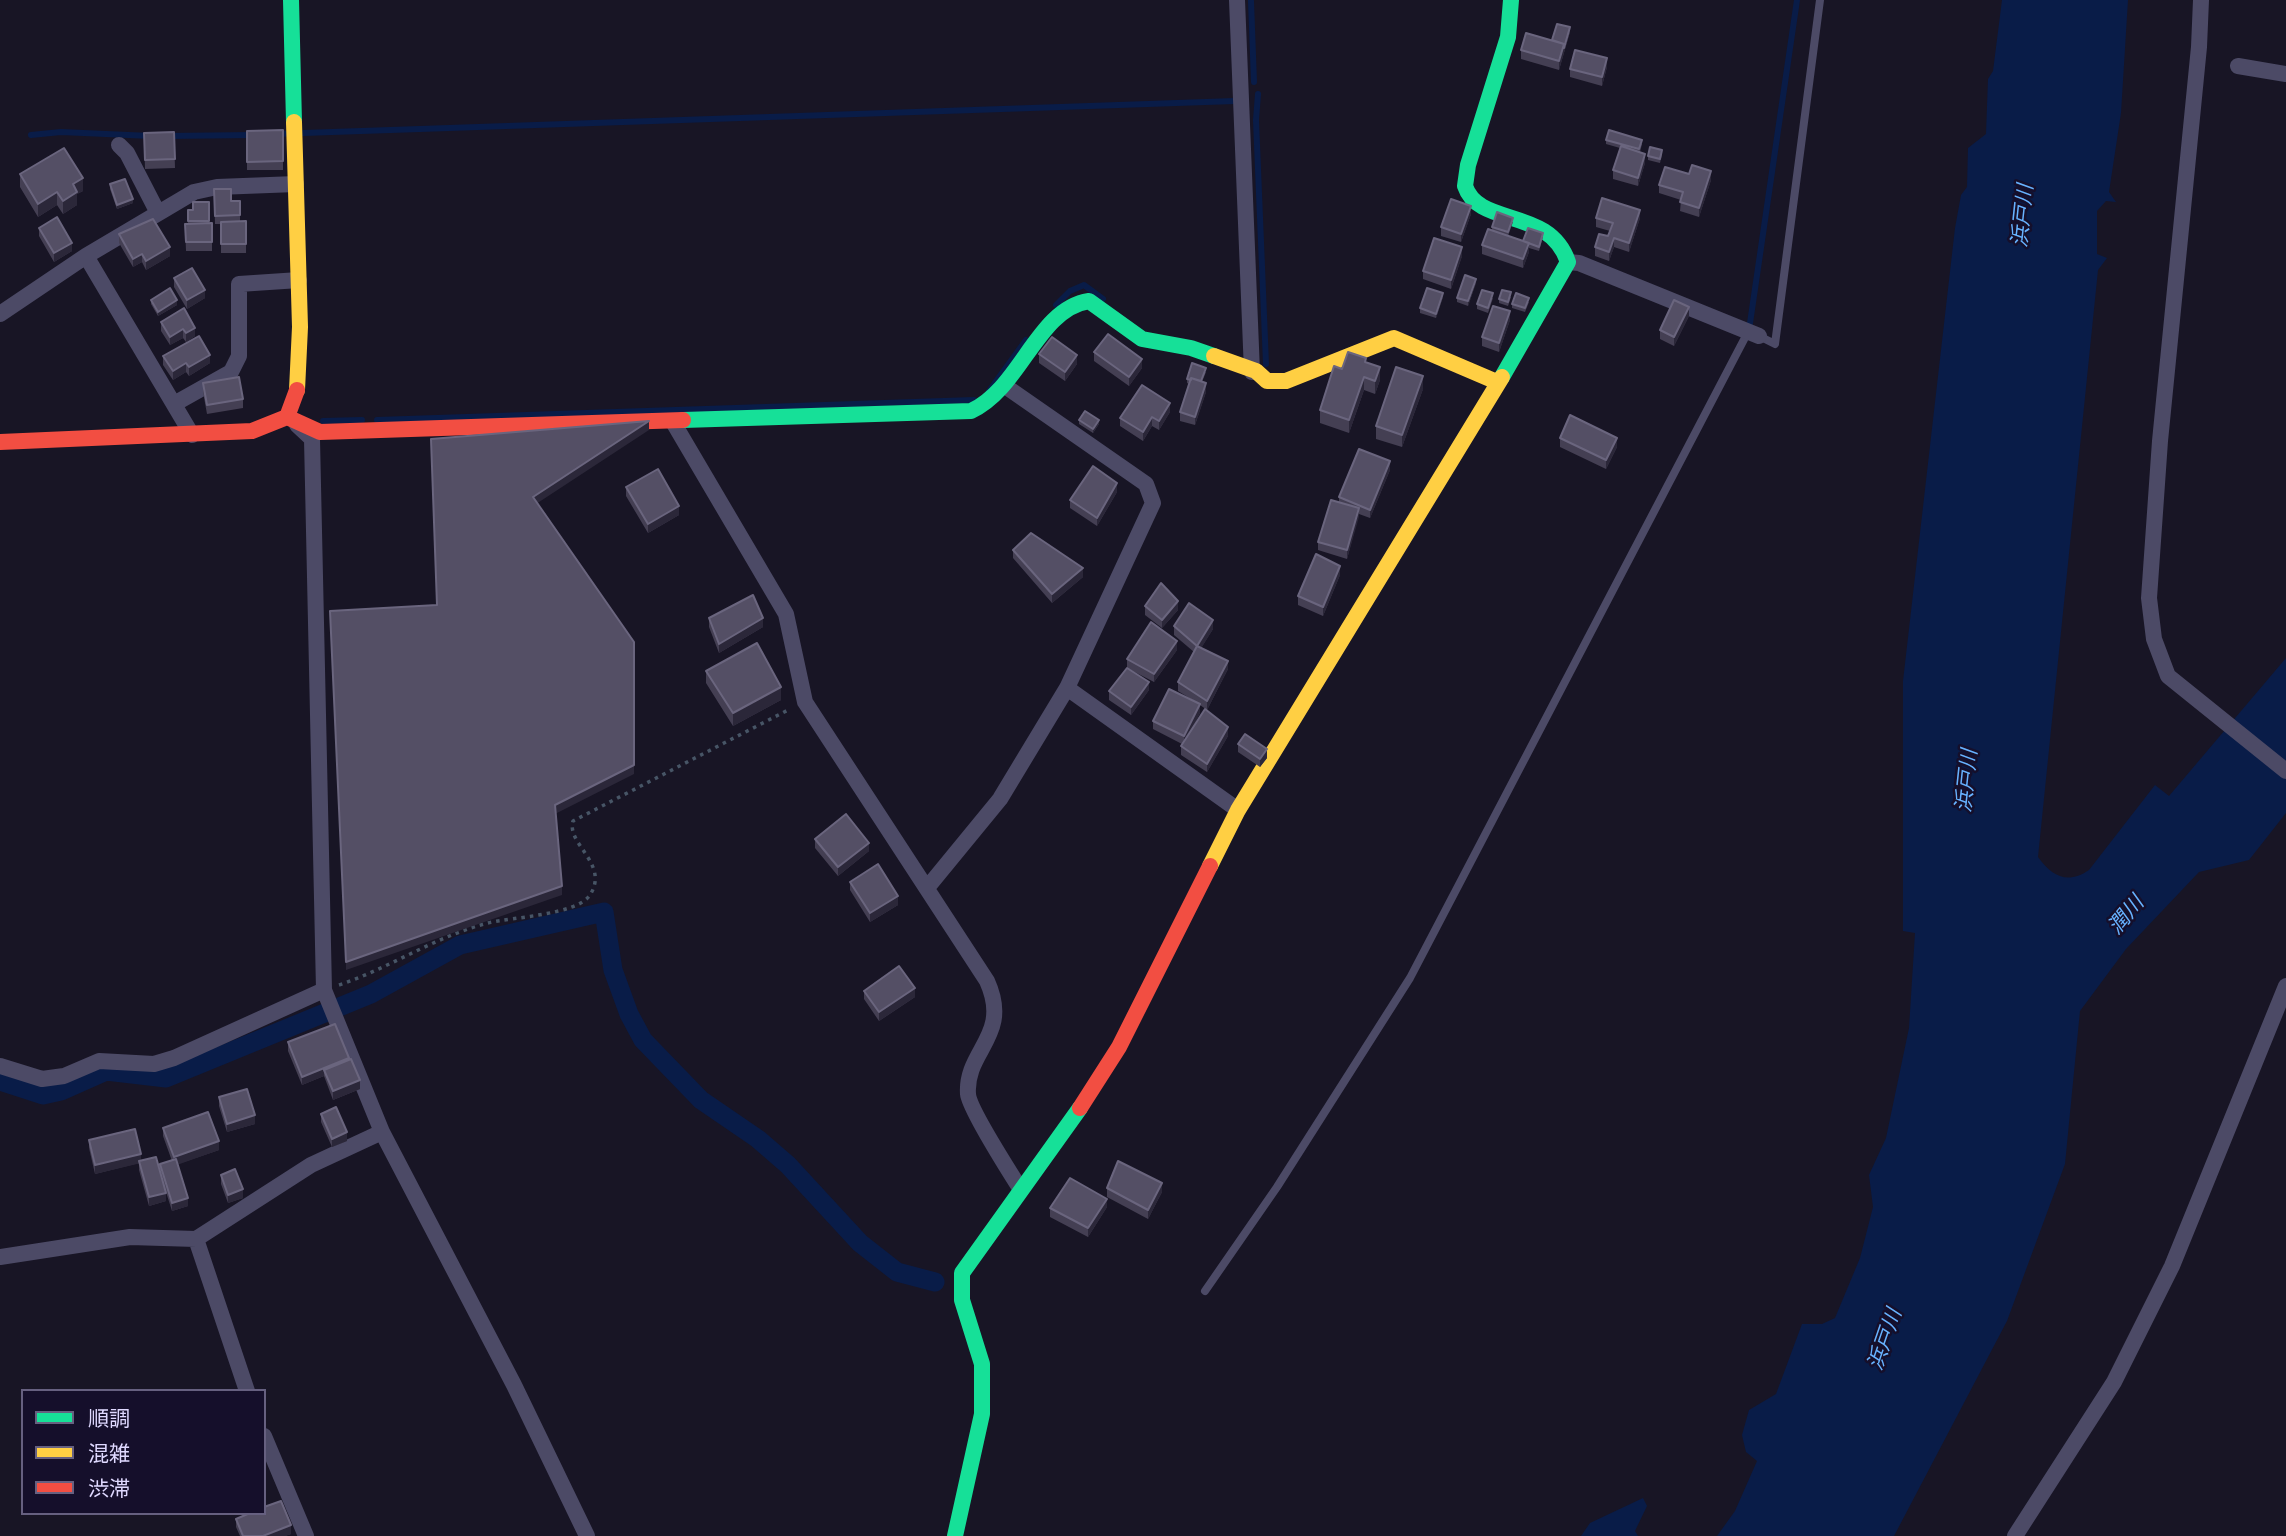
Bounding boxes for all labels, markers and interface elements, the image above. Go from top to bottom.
water label: 浜戸川 [2008,183,2040,249]
water label: 浜戸川 [1952,748,1984,814]
water label: 潤川 [2104,892,2150,940]
water label: 浜戸川 [1864,1306,1908,1374]
legend [21,1389,266,1515]
text: 順調 [88,1404,130,1433]
text: 混雑 [88,1439,130,1468]
text: 渋滞 [88,1474,130,1503]

